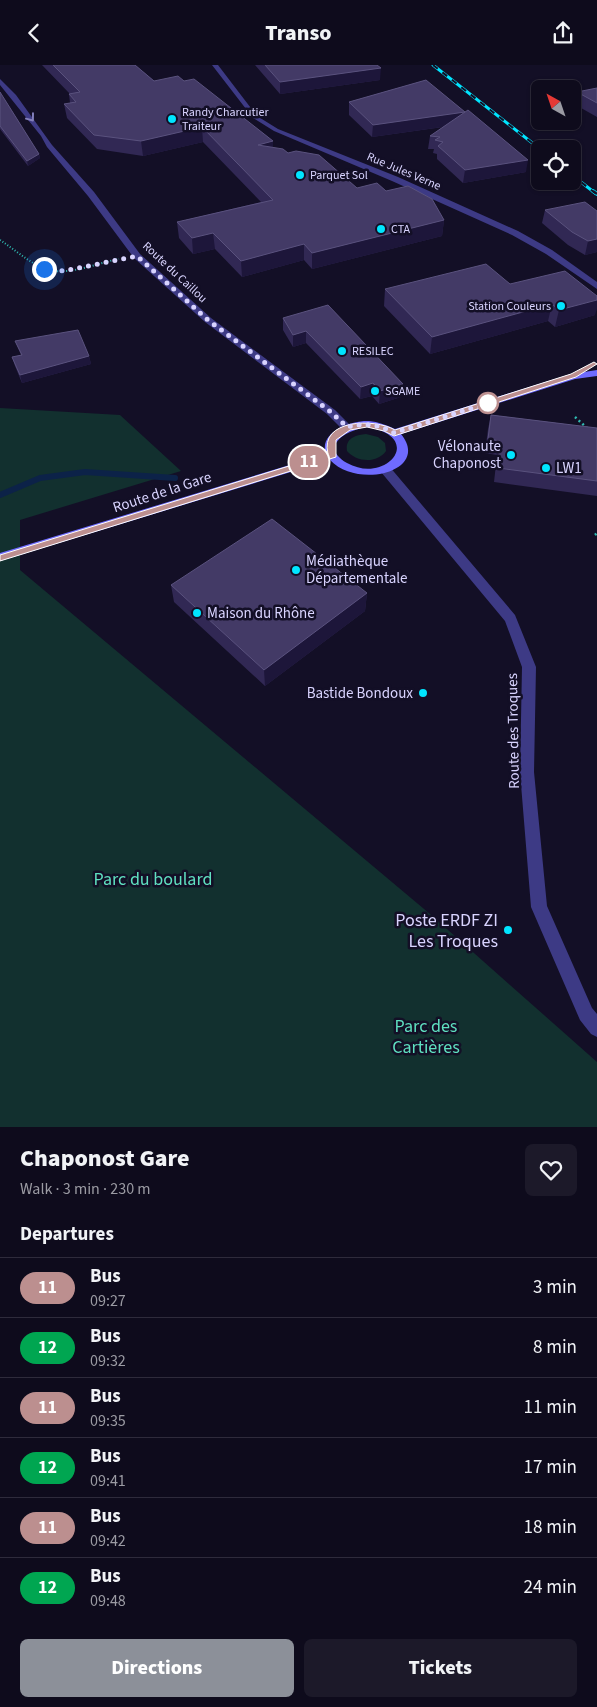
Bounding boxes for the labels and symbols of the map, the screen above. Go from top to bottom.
north arrow [531,80,581,130]
place label: Randy Charcutier Traiteur [182,104,269,135]
one-way arrow [25,112,34,122]
marker: Randy Charcutier Traiteur [166,113,178,125]
street label: Rue Jules Verne [364,148,444,195]
place label: Parquet Sol [310,167,368,184]
marker: Parquet Sol [294,169,306,181]
place label: CTA [391,221,411,238]
marker: CTA [375,223,387,235]
street label: Route du Caillou [139,238,211,307]
your location [32,257,57,282]
place label: Station Couleurs [468,298,551,315]
marker: Station Couleurs [555,300,567,312]
place label: RESILEC [352,343,394,360]
marker: RESILEC [336,345,348,357]
place label: SGAME [385,383,420,400]
marker: SGAME [369,385,381,397]
unlabelled marker [477,392,499,414]
place label: Vélonaute Chaponost [433,436,501,474]
line badge: 11 [286,446,332,478]
marker: Vélonaute Chaponost [505,449,517,461]
place label: LW1 [556,458,582,479]
marker: LW1 [540,462,552,474]
street label: Route de la Gare [110,467,214,518]
place label: Médiathèque Départementale [306,551,408,589]
marker: Médiathèque Départementale [290,564,302,576]
place label: Maison du Rhône [207,603,315,624]
marker: Maison du Rhône [191,607,203,619]
street label: Route des Troques [502,673,525,789]
place label: Bastide Bondoux [307,683,413,704]
marker: Bastide Bondoux [417,687,429,699]
park label: Parc du boulard [94,867,212,892]
place label: Poste ERDF ZI Les Troques [395,908,498,954]
marker: Poste ERDF ZI Les Troques [502,924,514,936]
park label: Parc des Cartières [392,1014,460,1060]

